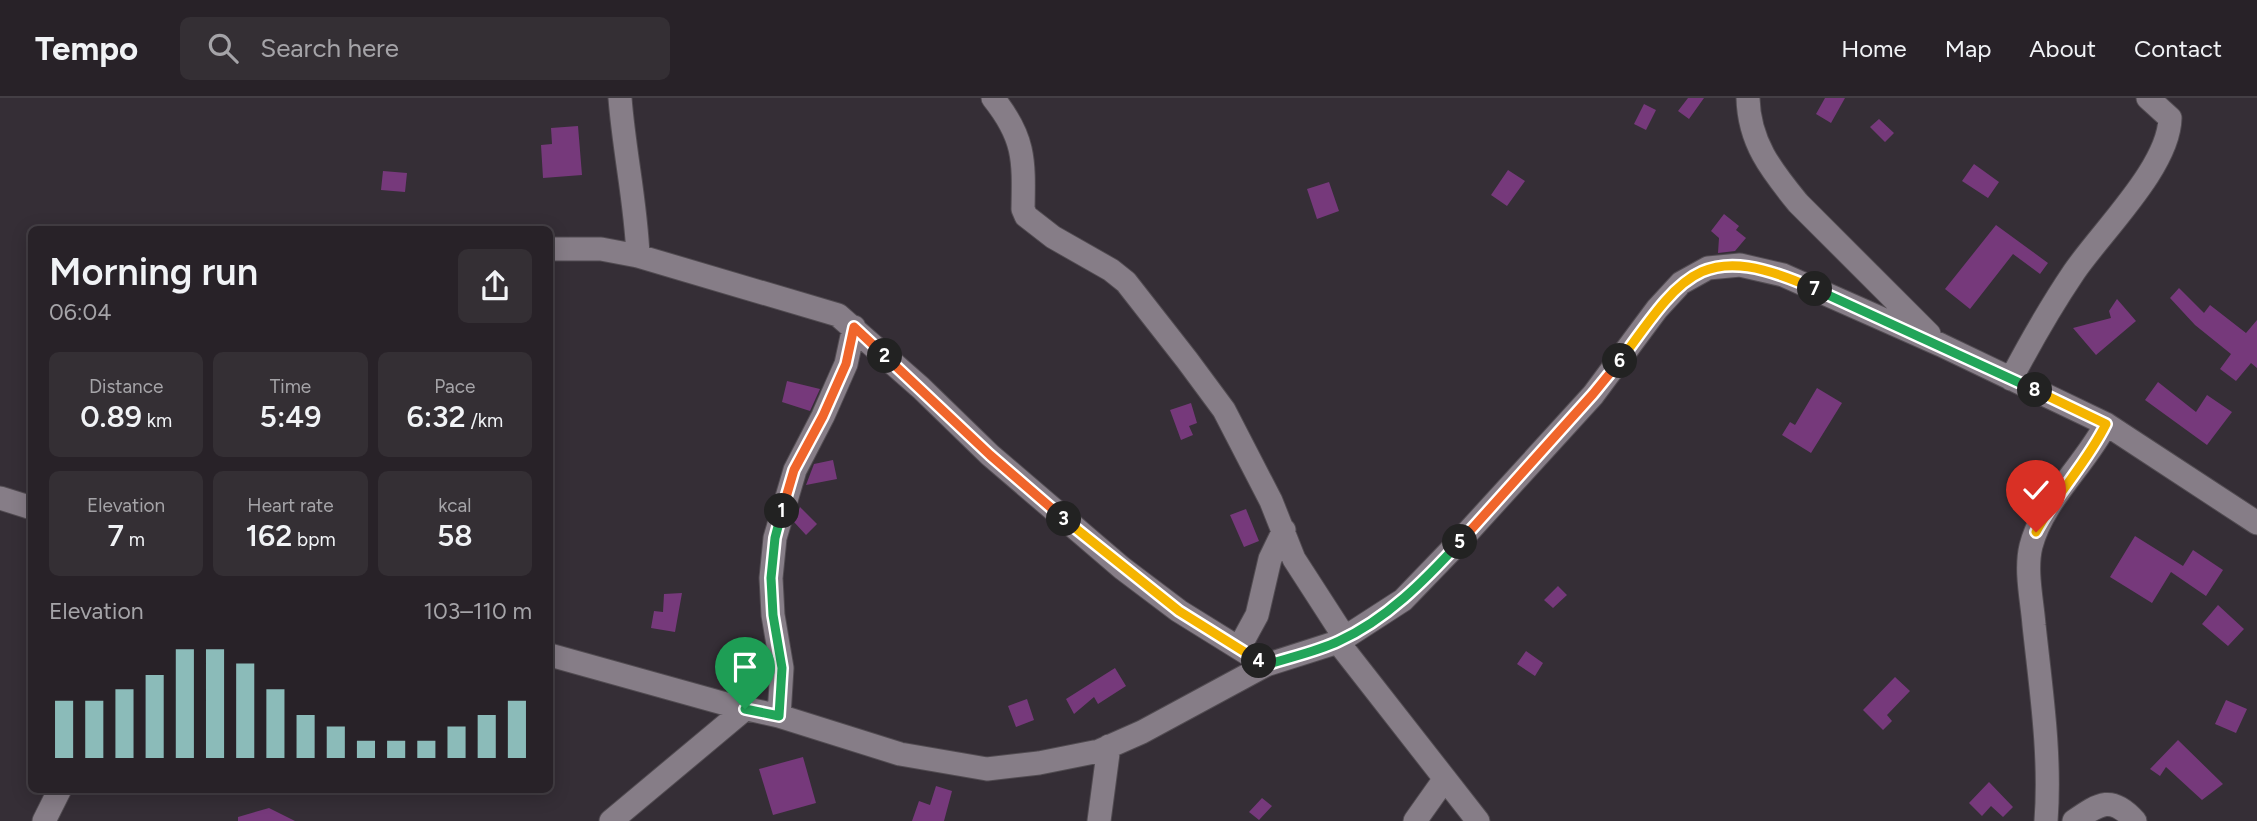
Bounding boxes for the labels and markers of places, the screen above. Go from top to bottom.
pin: 7 [1798,272,1832,306]
pin: 2 [868,338,903,374]
pin: 6 [1602,344,1638,378]
pin: 8 [2018,372,2052,408]
pin [2006,460,2066,532]
pin: 1 [764,494,800,528]
pin: 3 [1046,502,1082,536]
pin: 5 [1442,524,1478,560]
pin [715,637,775,709]
pin: 4 [1242,644,1276,678]

